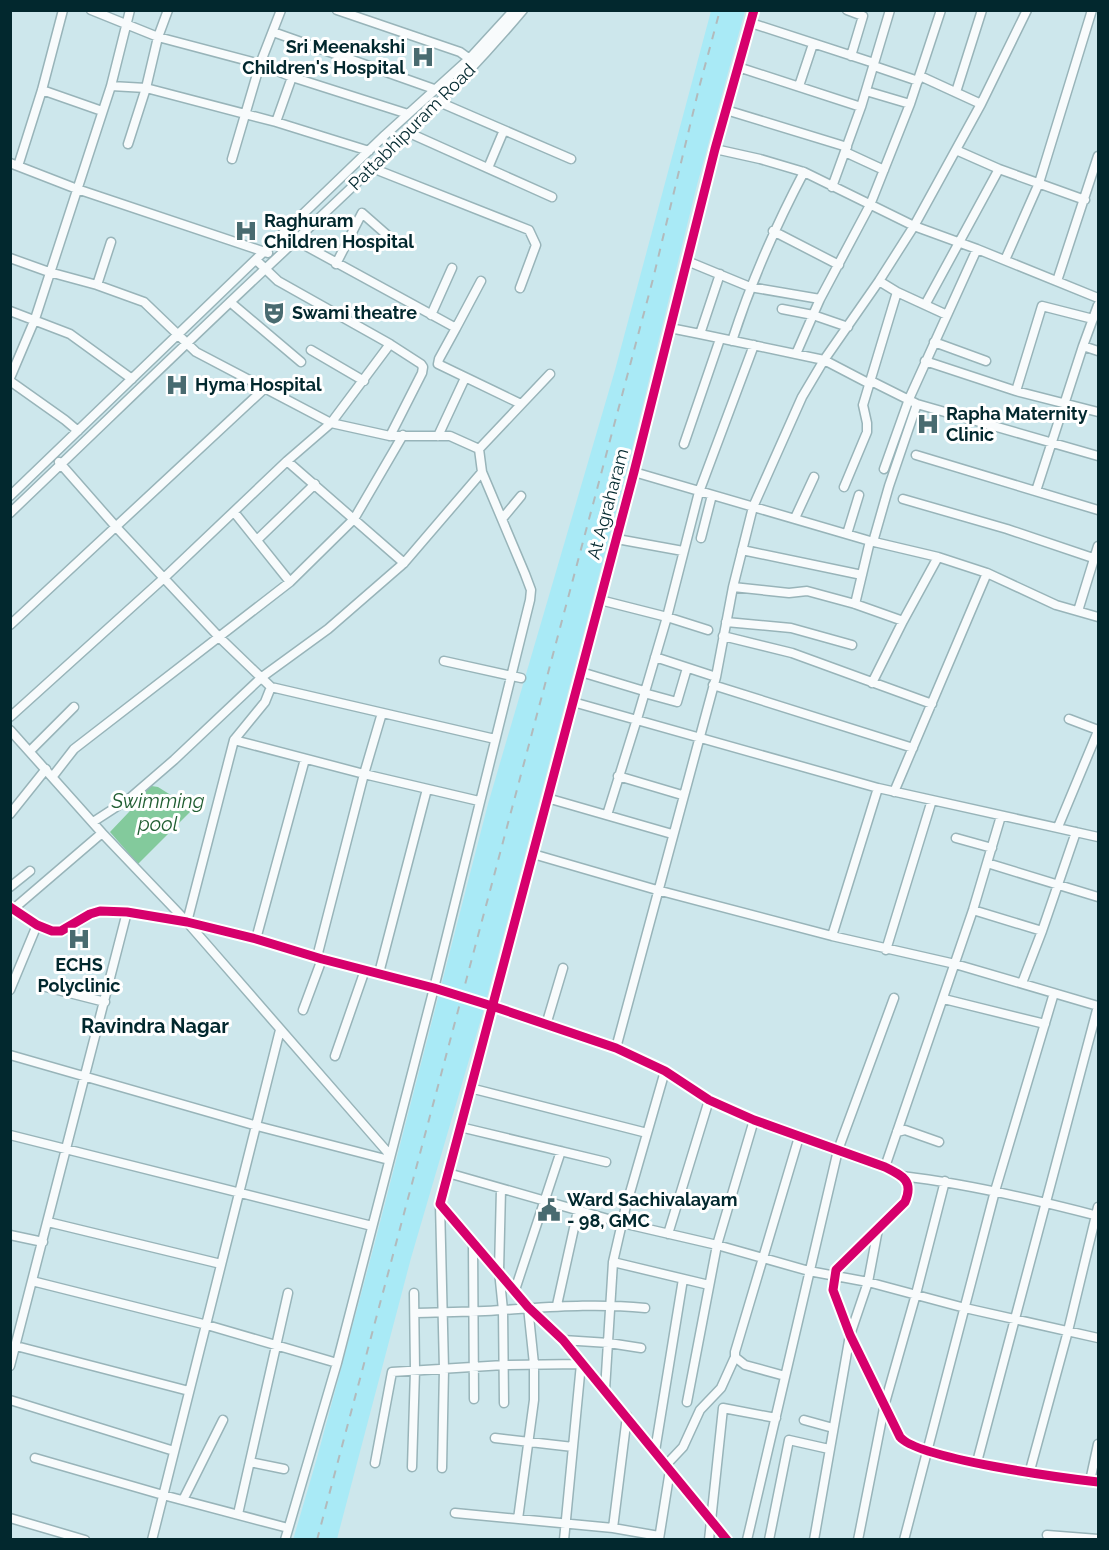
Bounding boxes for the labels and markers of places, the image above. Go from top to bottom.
place label: Sri Meenakshi Children's Hospital [242,36,405,78]
hospital icon: Sri Meenakshi Children's Hospital [410,44,436,70]
place label: Raghuram Children Hospital [264,210,414,252]
hospital icon: Raghuram Children Hospital [233,218,259,244]
theatre icon: Swami theatre [261,300,287,326]
place label: Swami theatre [292,302,417,323]
hospital icon: Hyma Hospital [164,372,190,398]
place label: Hyma Hospital [195,374,322,395]
place label: Rapha Maternity Clinic [946,403,1088,445]
hospital icon: Rapha Maternity Clinic [915,411,941,437]
hospital icon: ECHS Polyclinic [66,926,92,952]
place label: ECHS Polyclinic [38,954,120,996]
place label: Ward Sachivalayam - 98, GMC [567,1189,737,1231]
public building icon: Ward Sachivalayam - 98, GMC [536,1197,562,1223]

